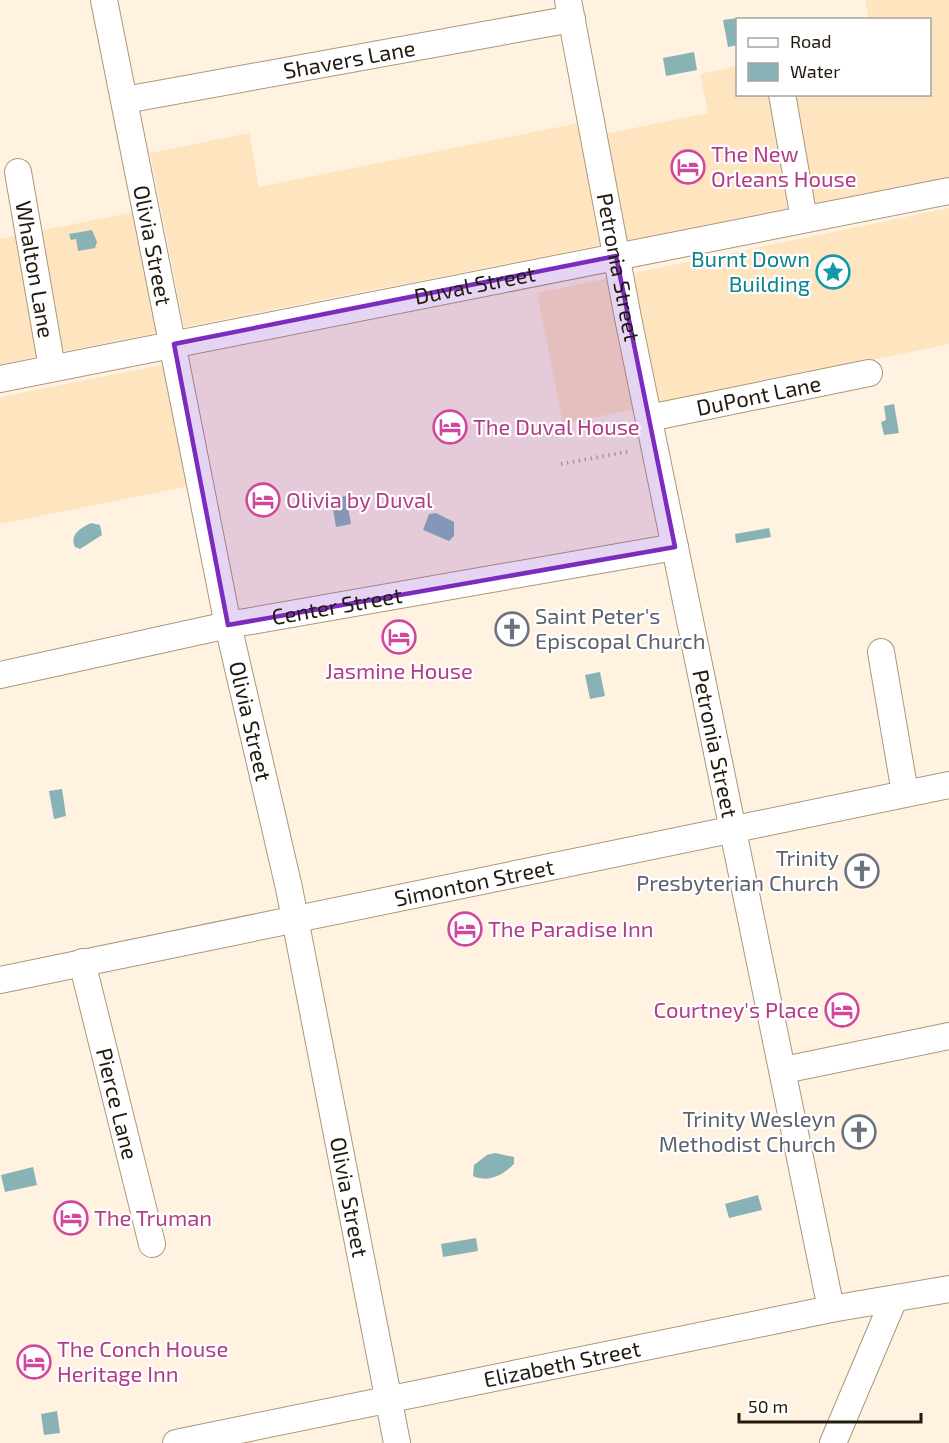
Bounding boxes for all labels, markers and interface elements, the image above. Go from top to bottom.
legend [736,18,931,96]
text: Road [790,30,831,52]
street label: Shavers Lane [281,34,417,83]
text: Water [790,60,840,82]
place label: The New Orleans House [711,140,857,191]
hotel icon: The New Orleans House [670,149,706,185]
street label: Olivia Street [129,183,178,307]
street label: Petronia Street [593,191,646,344]
street label: Whalton Lane [11,199,61,340]
place label: Burnt Down Building [691,245,810,296]
place icon: Burnt Down Building [815,254,851,290]
street label: Duval Street [412,259,537,309]
street label: DuPont Lane [694,369,823,420]
hotel icon: The Duval House [432,409,468,445]
place label: The Duval House [473,413,640,439]
hotel icon: Olivia by Duval [245,482,281,518]
place label: Olivia by Duval [286,486,433,512]
street label: Center Street [270,581,404,629]
place label: Saint Peter's Episcopal Church [535,602,705,653]
church icon: Saint Peter's Episcopal Church [494,611,530,647]
hotel icon: Jasmine House [381,619,417,655]
place label: Jasmine House [325,657,473,683]
street label: Olivia Street [225,659,278,783]
street label: Petronia Street [688,667,744,820]
place label: Trinity Presbyterian Church [636,844,839,895]
street label: Simonton Street [392,853,556,911]
church icon: Trinity Presbyterian Church [844,853,880,889]
hotel icon: The Paradise Inn [447,911,483,947]
place label: The Paradise Inn [488,915,653,941]
hotel icon: Courtney's Place [824,992,860,1028]
place label: Courtney's Place [653,996,819,1022]
street label: Pierce Lane [92,1045,145,1162]
place label: Trinity Wesleyn Methodist Church [659,1105,836,1156]
church icon: Trinity Wesleyn Methodist Church [841,1114,877,1150]
street label: Olivia Street [326,1134,375,1259]
hotel icon: The Truman [53,1200,89,1236]
place label: The Truman [94,1204,212,1230]
street label: Elizabeth Street [481,1334,642,1392]
place label: The Conch House Heritage Inn [57,1335,228,1386]
hotel icon: The Conch House Heritage Inn [16,1344,52,1380]
scale bar [739,1386,920,1424]
text: 50 m [748,1395,788,1417]

